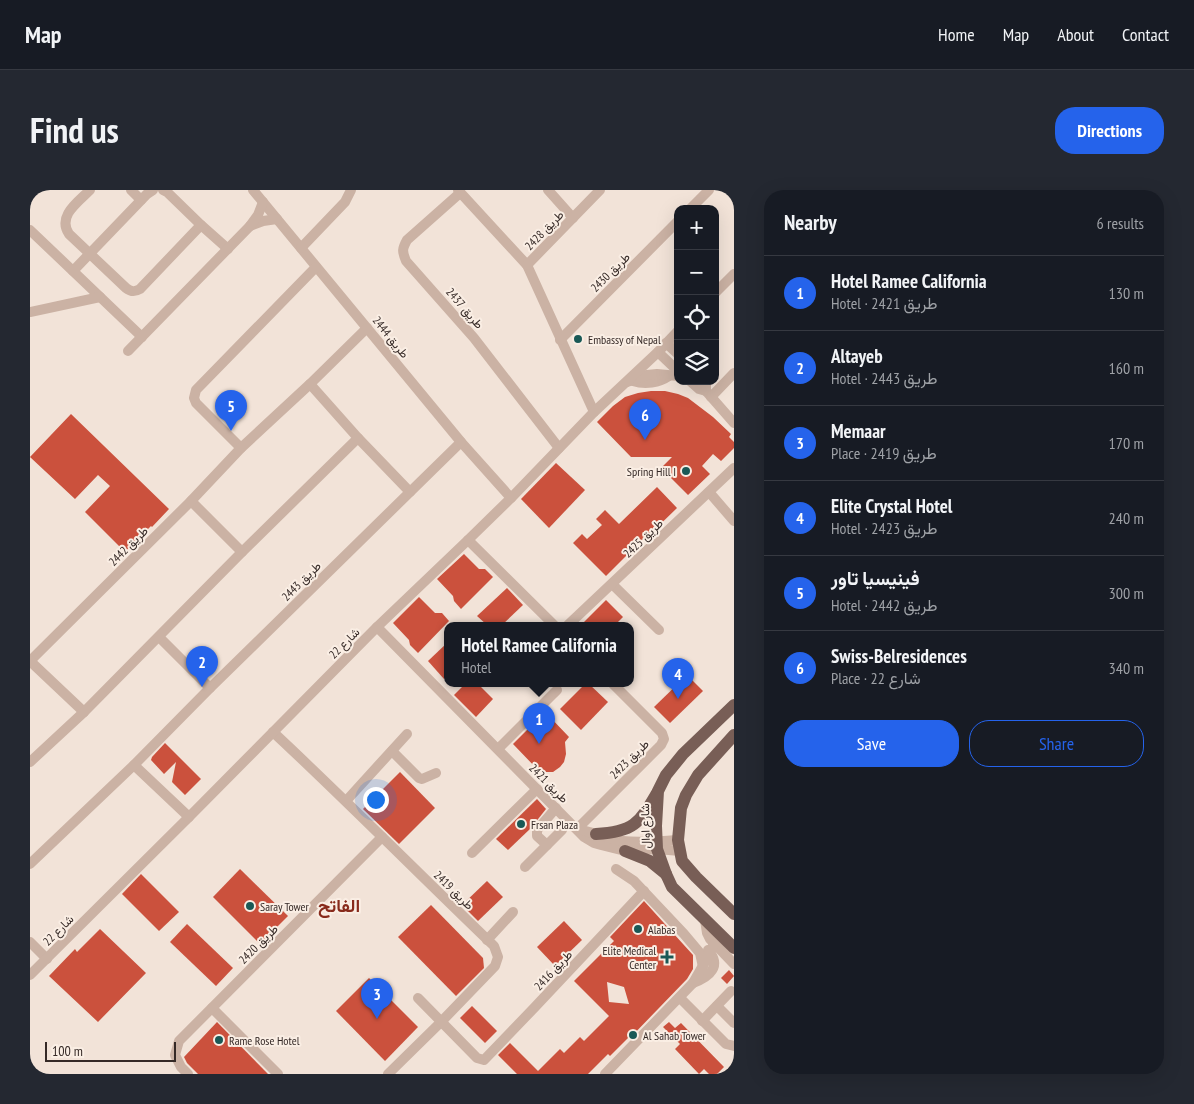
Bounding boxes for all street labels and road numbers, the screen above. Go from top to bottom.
street label: طريق 2428 [521,207,567,254]
street label: طريق 2430 [587,249,634,296]
street label: طريق 2437 [442,284,487,332]
street label: طريق 2444 [369,313,413,362]
street label: طريق 2425 [620,515,667,561]
street label: طريق 2442 [105,523,152,570]
street label: طريق 2443 [278,558,325,605]
street label: شارع 22 [325,624,364,663]
street label: طريق 2423 [606,736,653,783]
street label: طريق 2421 [525,760,572,807]
street label: شارع اوال [637,803,655,849]
street label: طريق 2419 [430,867,477,913]
street label: شارع 22 [39,911,78,950]
street label: طريق 2420 [235,921,282,968]
street label: طريق 2416 [531,947,576,994]

